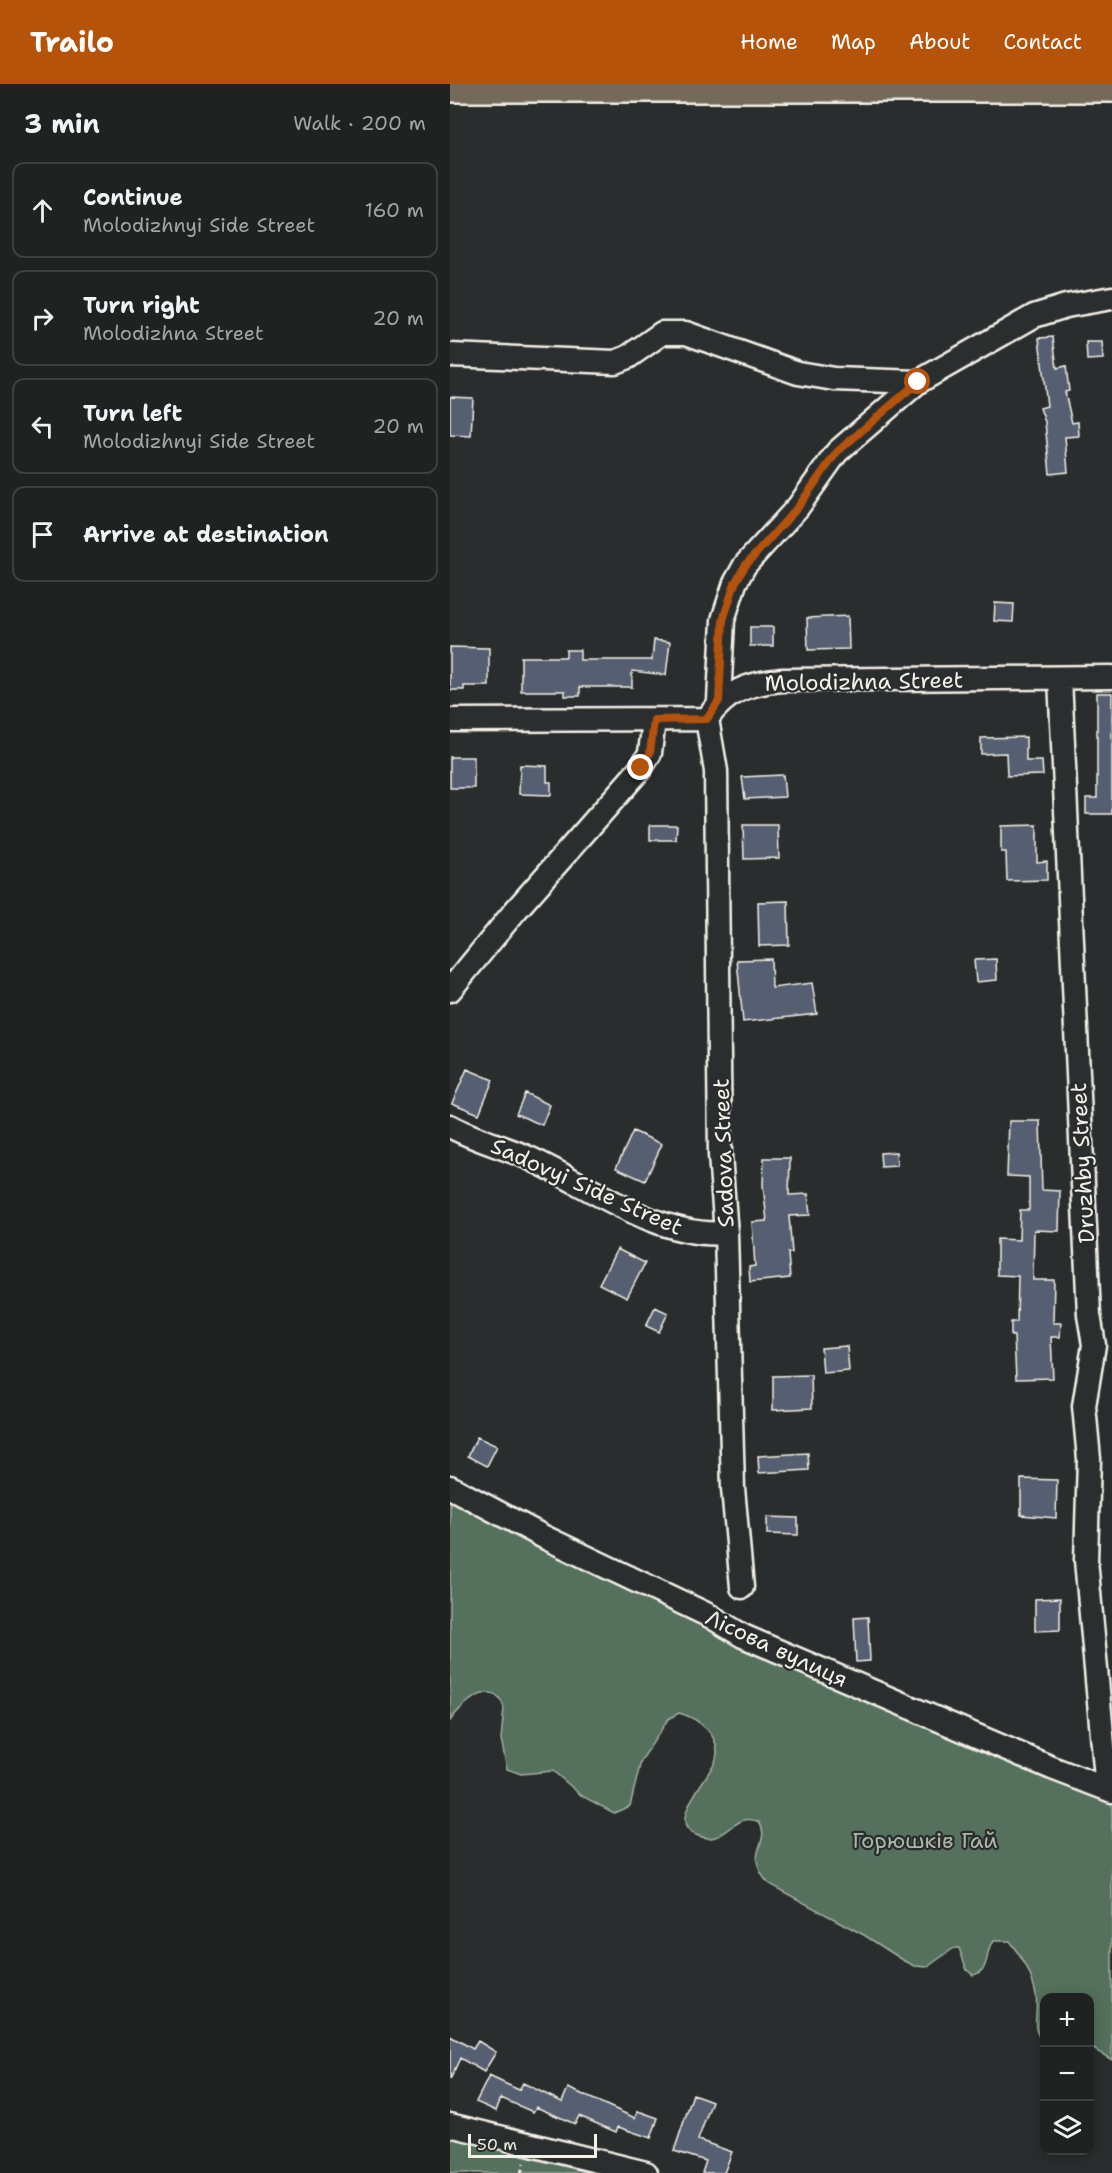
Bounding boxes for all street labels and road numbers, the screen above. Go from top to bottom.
street label: Molodizhna Street [764,665,964,698]
street label: Sadova Street [706,1078,741,1228]
street label: Druzhby Street [1064,1082,1101,1244]
street label: Sadovyi Side Street [486,1131,687,1242]
street label: Лісова вулиця [701,1603,853,1694]

